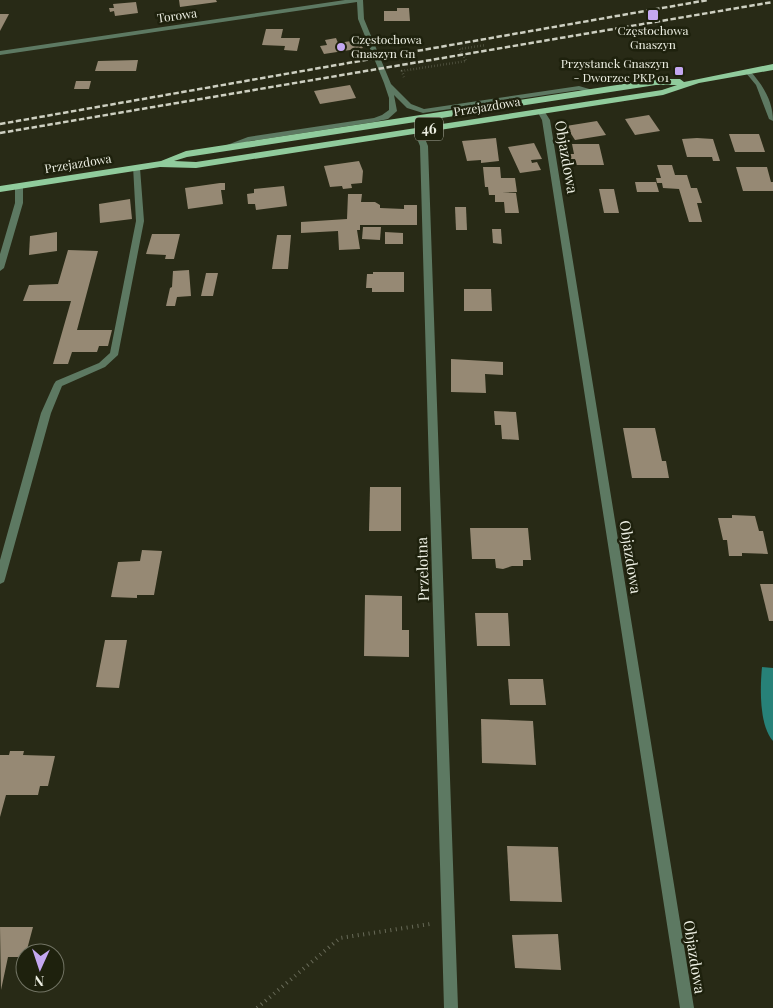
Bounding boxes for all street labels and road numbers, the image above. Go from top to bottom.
street label: Torowa [156,4,198,26]
street label: Przejazdowa [452,93,522,119]
road number: 46 [415,118,443,140]
street label: Objazdowa [551,119,583,195]
street label: Przejazdowa [43,150,113,176]
street label: Objazdowa [615,519,647,595]
street label: Przelotna [411,536,433,602]
street label: Objazdowa [679,919,711,995]

